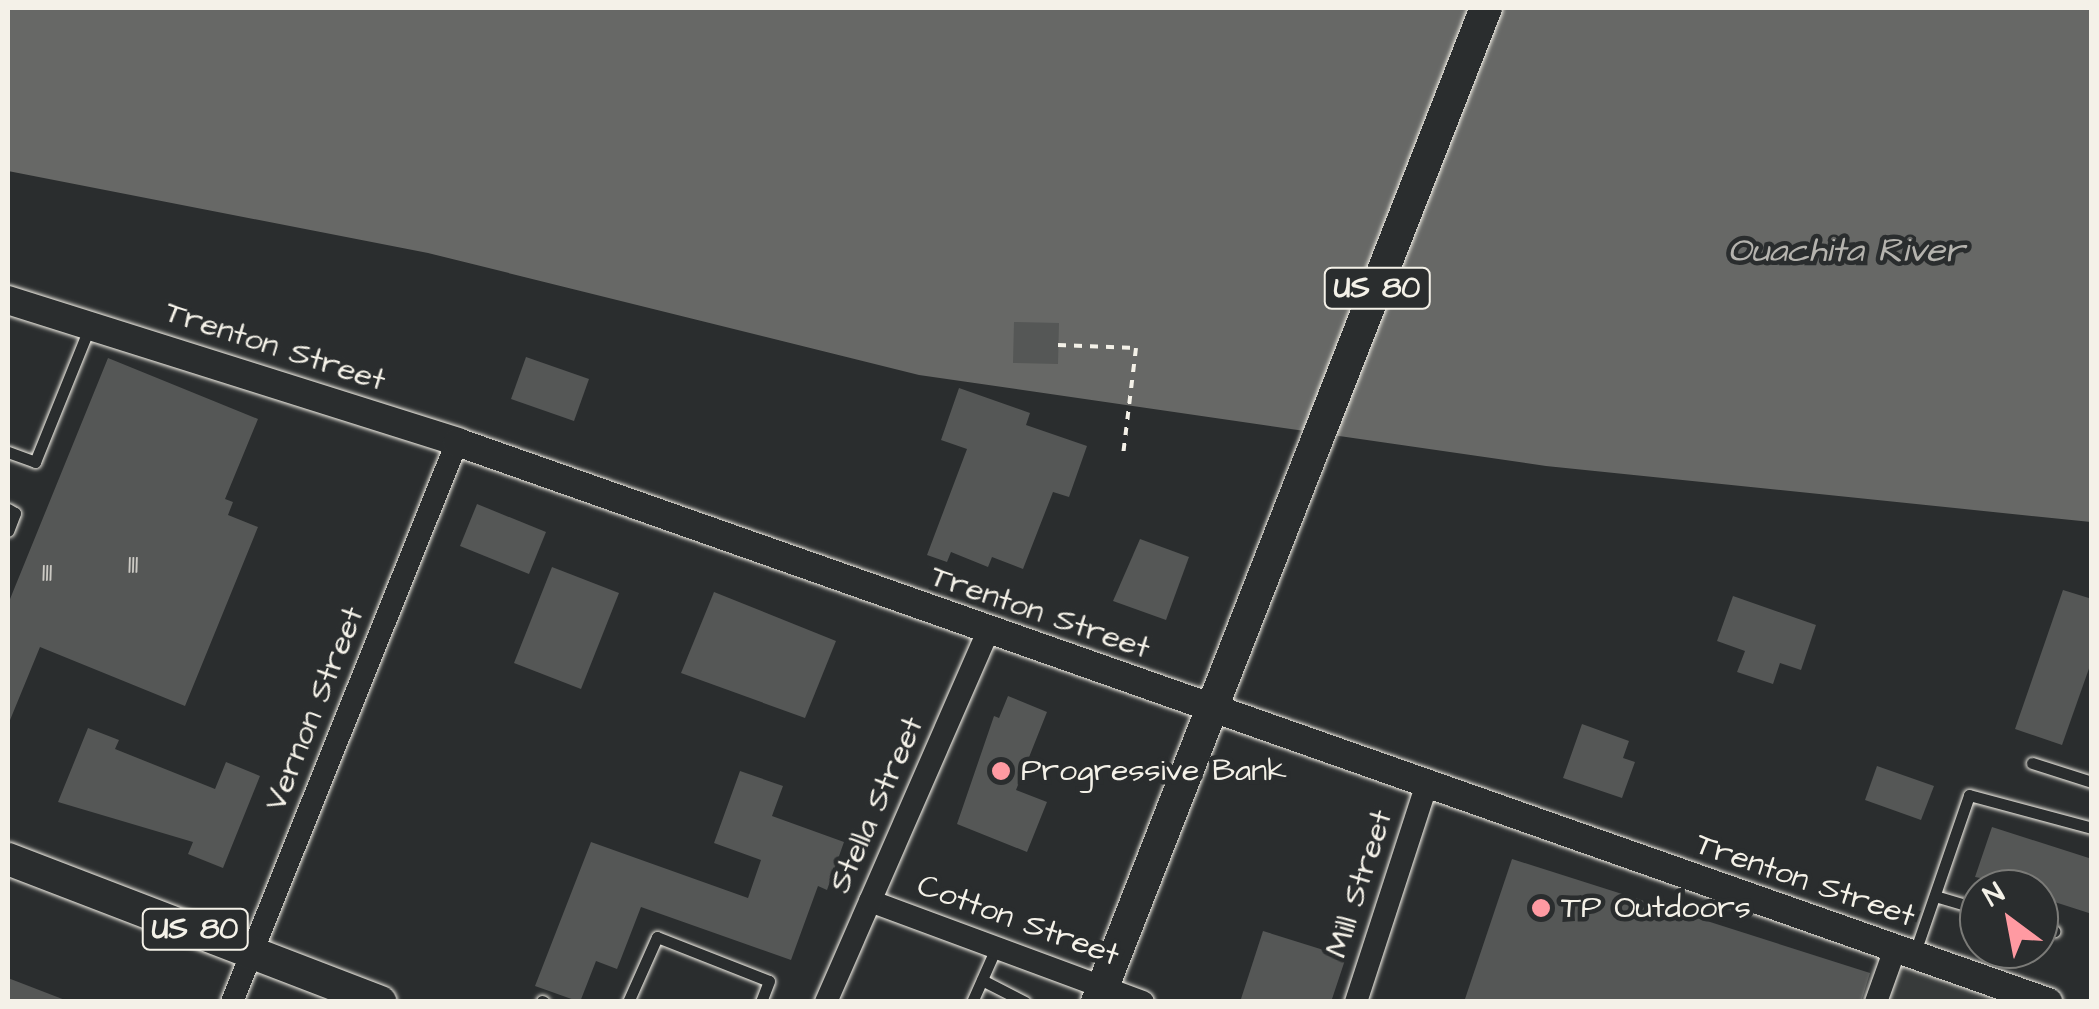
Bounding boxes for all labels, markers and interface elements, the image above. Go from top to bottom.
water label: Ouachita River [1728,230,1964,272]
road number: US 80 [1322,263,1432,313]
street label: Trenton Street [160,293,390,401]
house number: 111 [128,548,138,582]
house number: 111 [42,556,52,590]
street label: Trenton Street [925,558,1155,668]
street label: Vernon Street [257,601,373,817]
street label: Stella Street [821,711,933,899]
place label: Progressive Bank [1021,752,1287,790]
marker: Progressive Bank [990,760,1012,782]
street label: Mill Street [1318,805,1402,963]
street label: Trenton Street [1690,826,1920,936]
street label: Cotton Street [912,867,1124,975]
north arrow [1959,869,2059,969]
text: N [1976,874,2012,916]
place label: TP Outdoors [1561,889,1751,927]
marker: TP Outdoors [1530,897,1552,919]
road number: US 80 [140,904,250,954]

